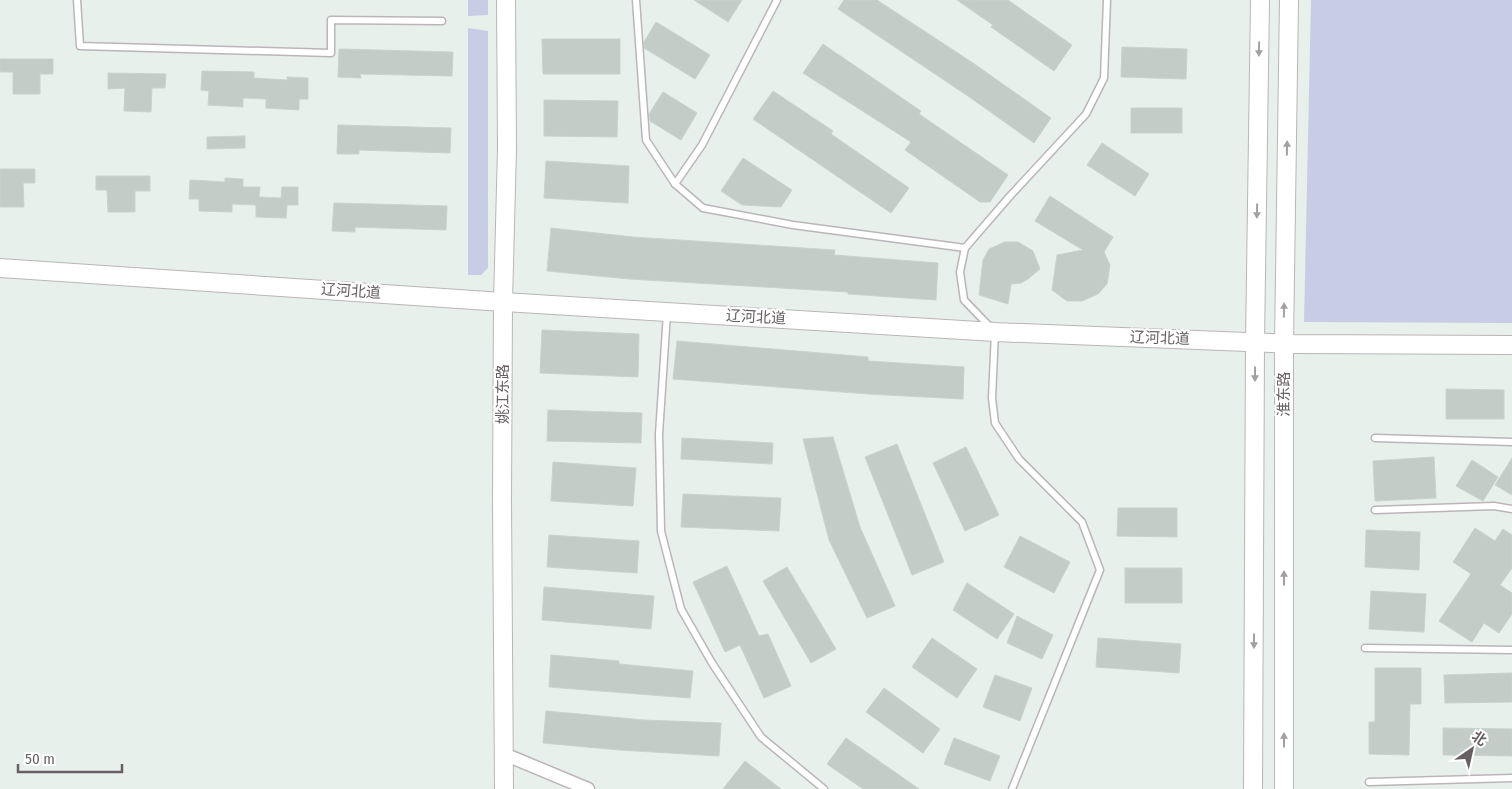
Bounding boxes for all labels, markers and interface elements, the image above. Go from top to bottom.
one-way arrow [1255,41,1263,57]
one-way arrow [1283,140,1291,156]
one-way arrow [1253,203,1261,219]
street label: 辽河北道 [320,280,382,302]
one-way arrow [1281,302,1289,318]
street label: 辽河北道 [726,306,786,328]
street label: 辽河北道 [1130,328,1190,348]
street label: 姚江东路 [494,364,512,424]
one-way arrow [1251,366,1259,382]
street label: 淮东路 [1275,371,1293,417]
one-way arrow [1280,570,1288,586]
one-way arrow [1249,633,1257,649]
north arrow [1447,724,1497,774]
text: 北 [1468,728,1490,750]
one-way arrow [1280,732,1288,748]
scale bar [18,742,121,774]
text: 50 m [25,750,55,768]

